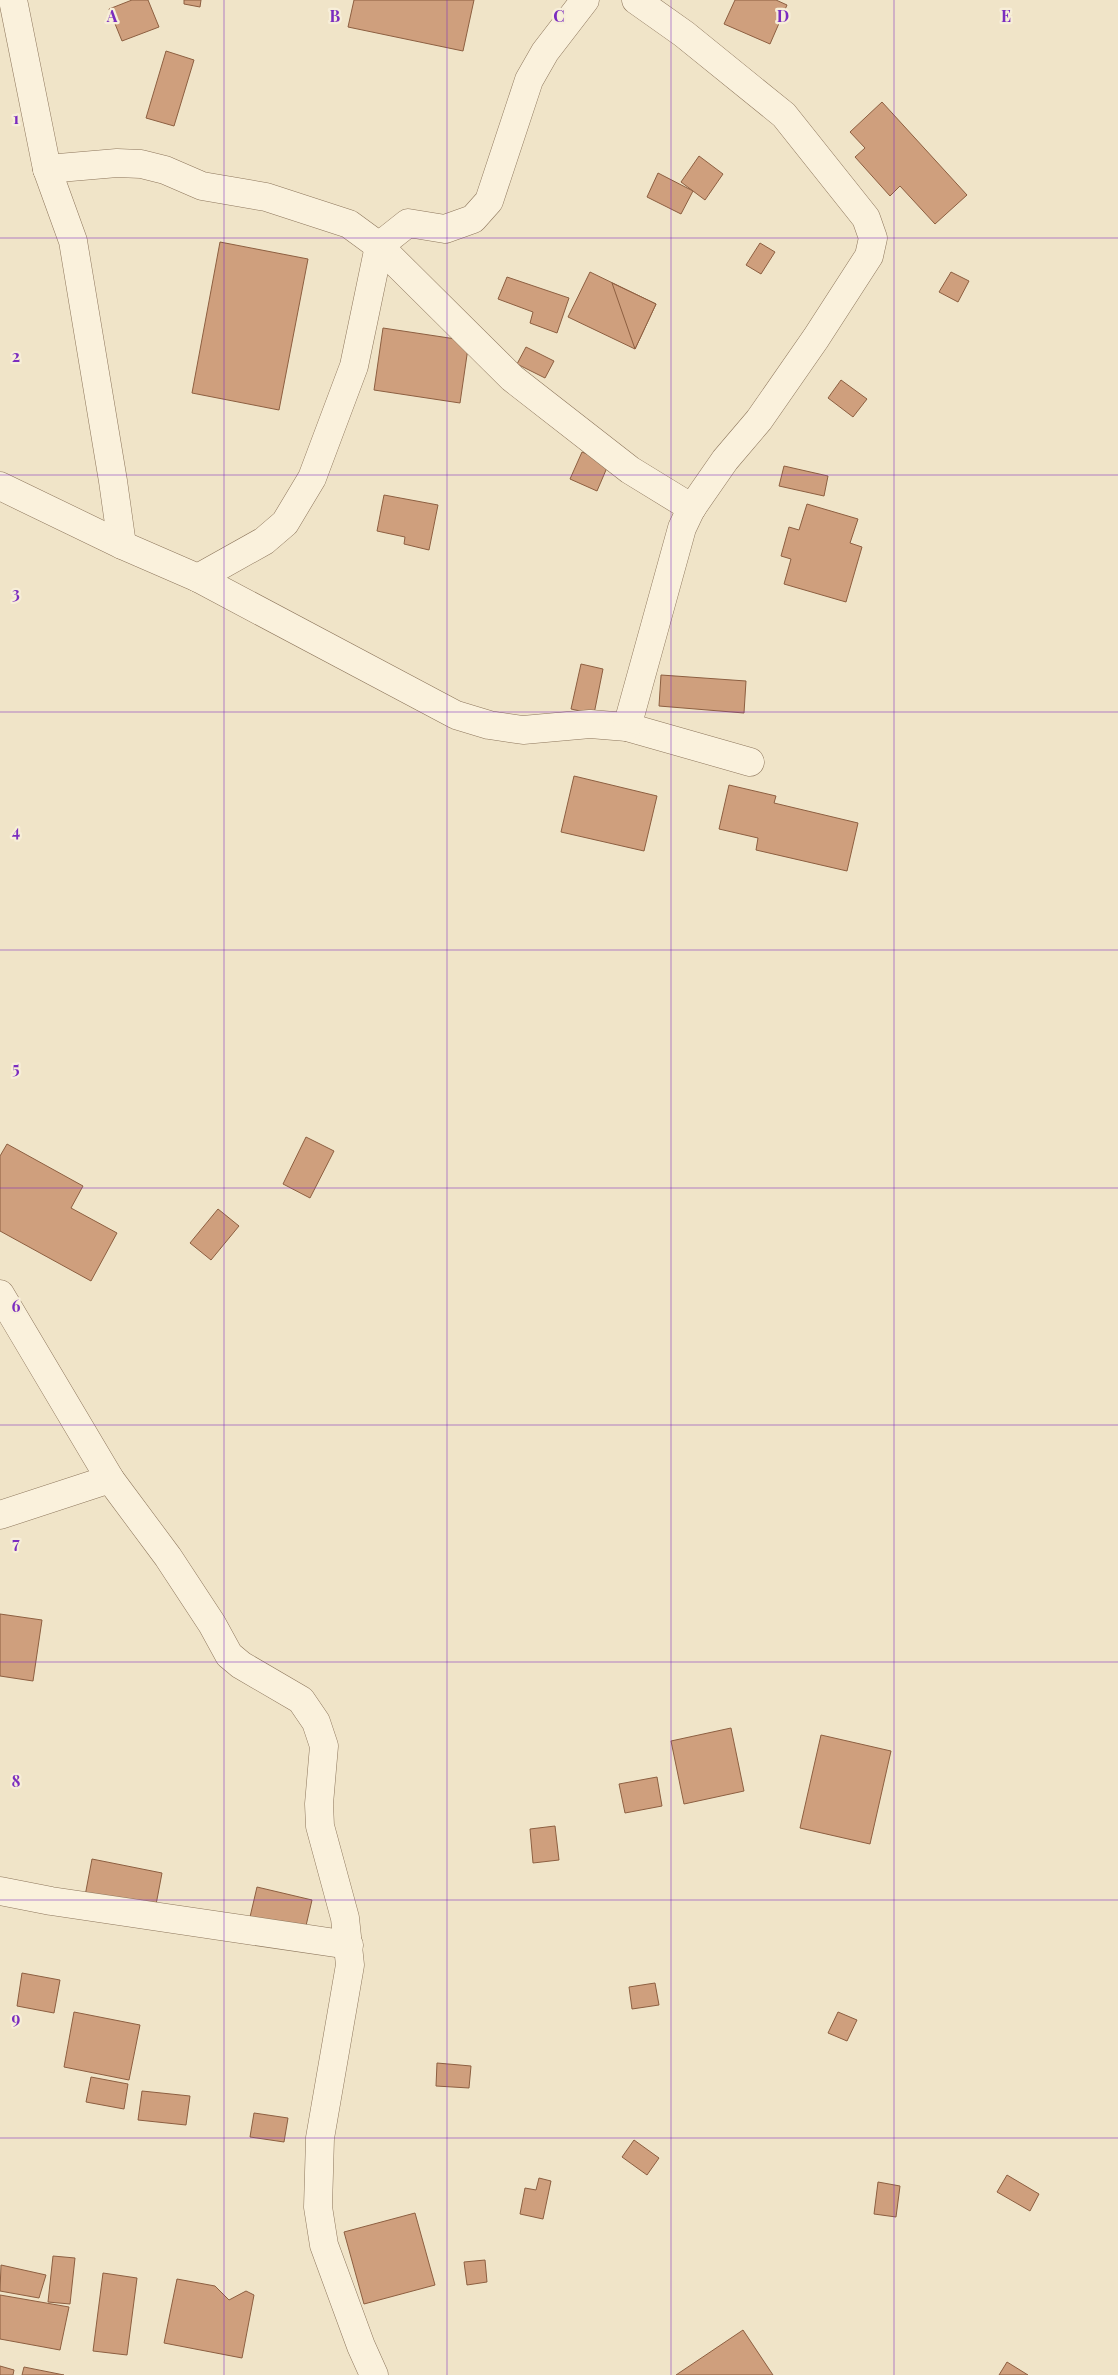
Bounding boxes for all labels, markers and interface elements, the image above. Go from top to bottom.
text: A [106,5,118,26]
text: B [330,5,341,26]
text: C [553,5,565,26]
text: D [777,5,789,26]
text: E [1001,5,1011,26]
text: 1 [13,107,19,128]
text: 2 [12,345,20,366]
text: 3 [12,582,20,603]
text: 4 [12,820,20,841]
text: 5 [12,1057,20,1078]
text: 6 [12,1295,21,1316]
text: 7 [12,1532,20,1553]
text: 8 [12,1770,21,1791]
text: 9 [12,2007,21,2028]

